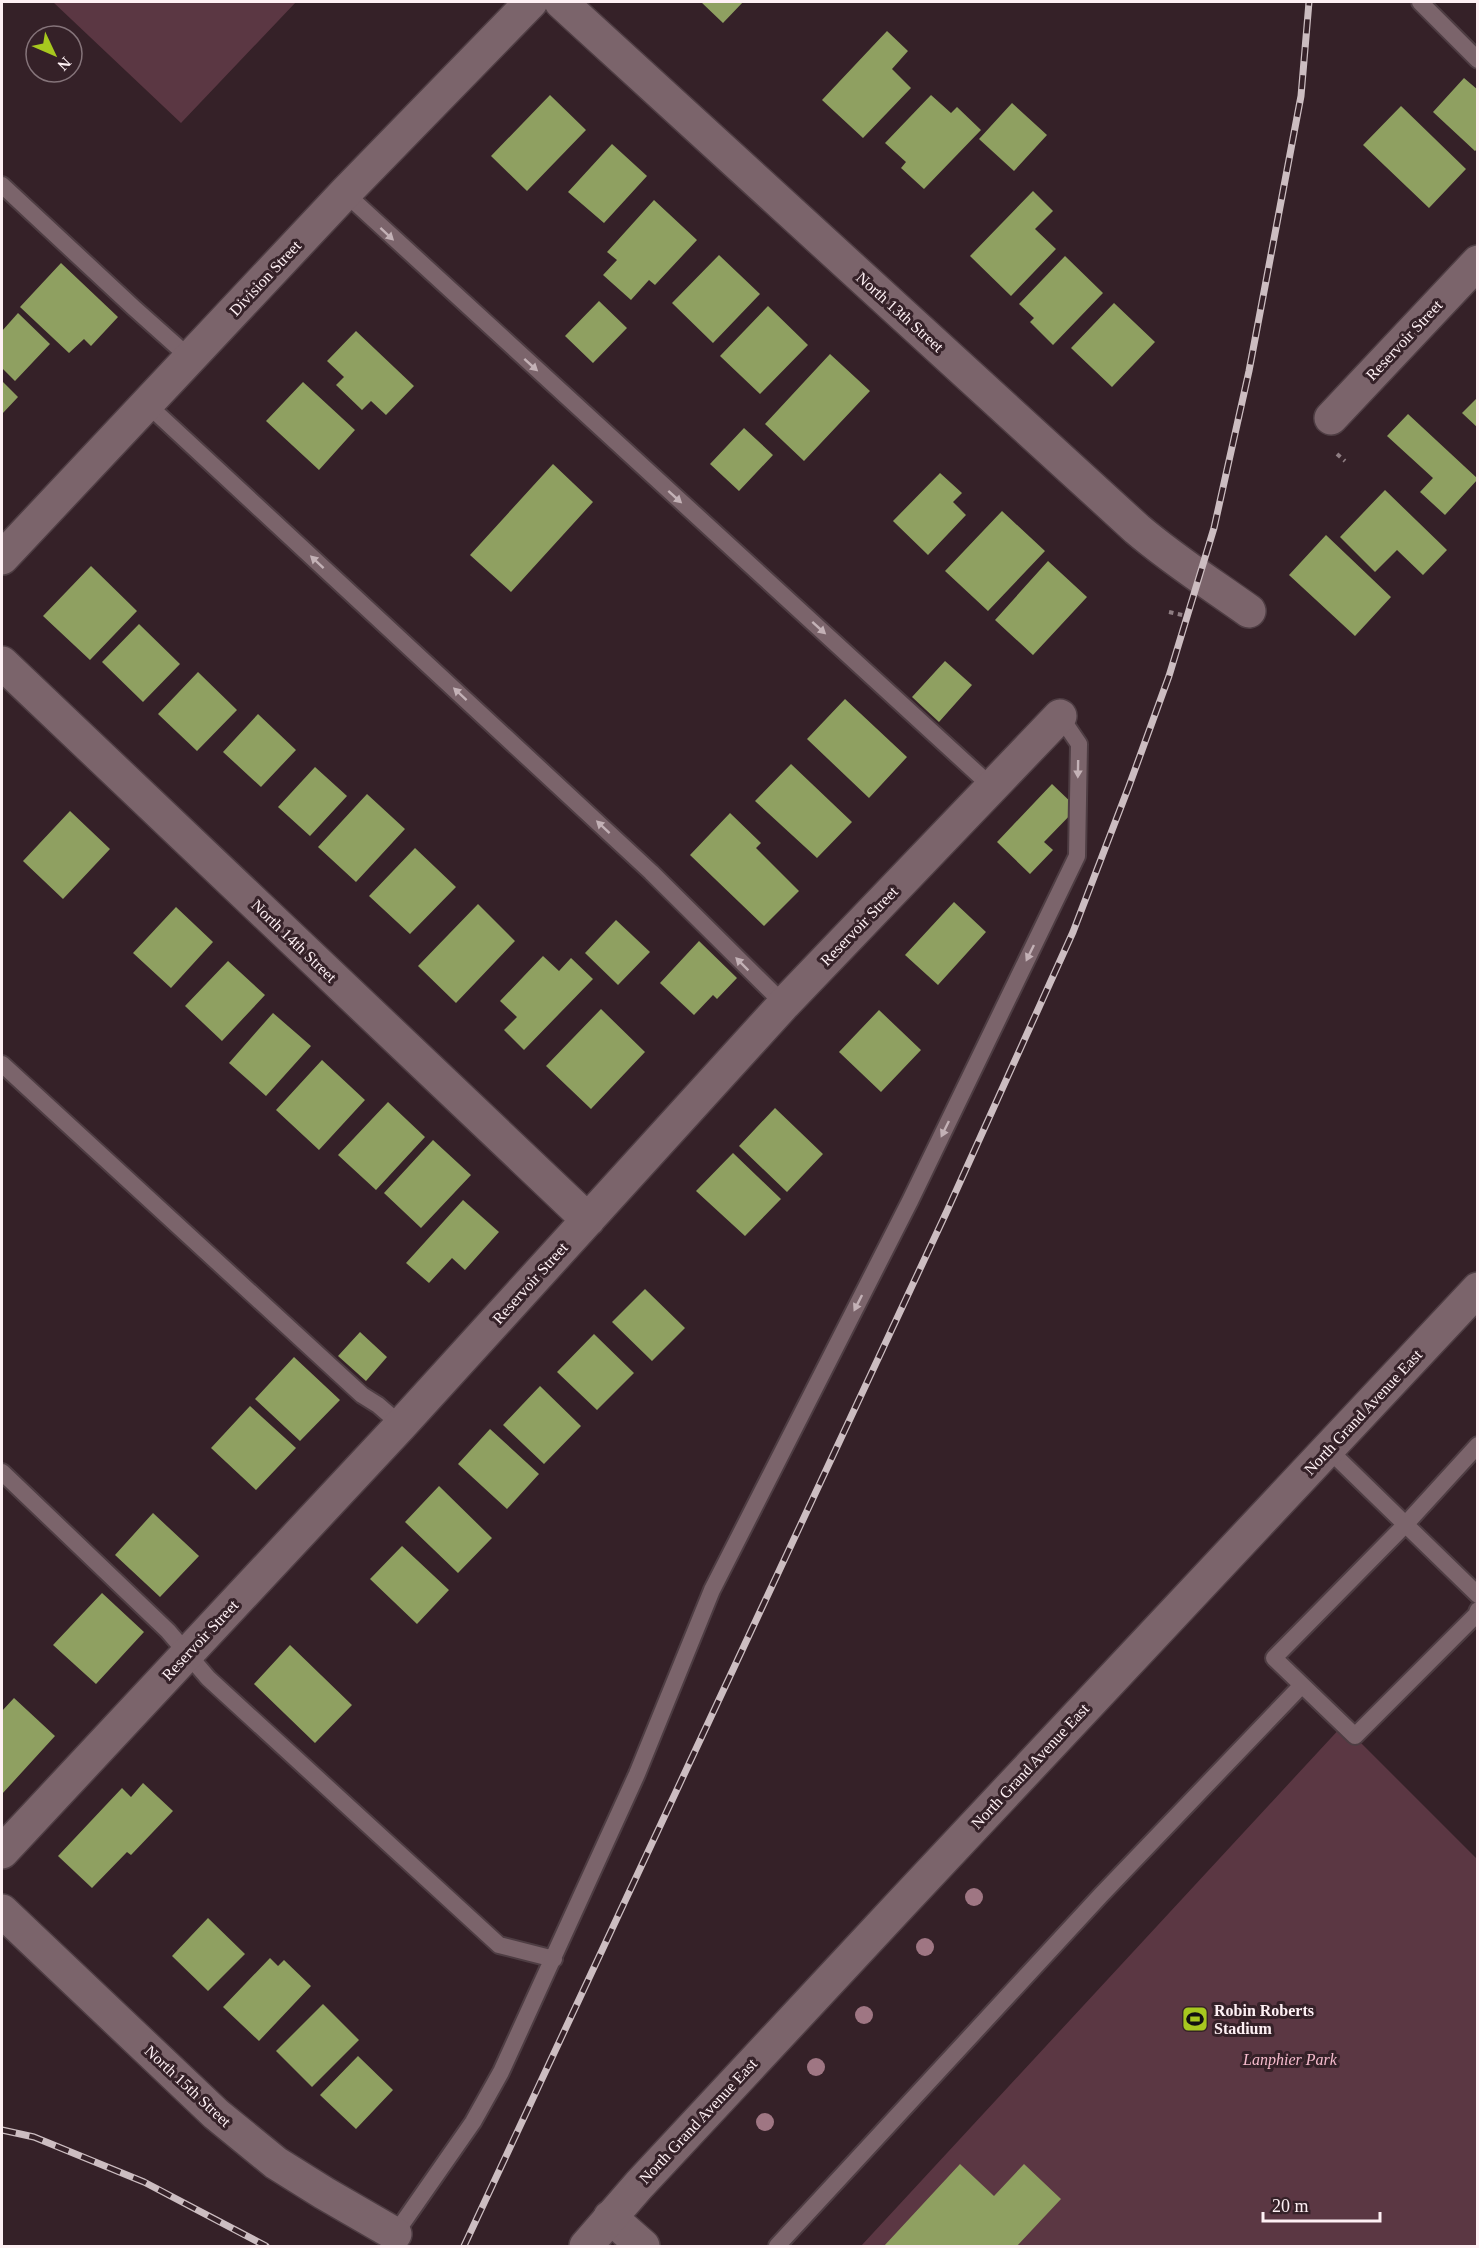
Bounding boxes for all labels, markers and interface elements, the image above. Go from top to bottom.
north arrow [24,24,84,84]
text: N [54,54,75,74]
one-way arrow [380,226,394,240]
street label: Division Street [226,237,304,319]
street label: North 13th Street [853,269,947,356]
street label: Reservoir Street [1362,296,1446,384]
one-way arrow [523,358,538,371]
one-way arrow [667,490,682,503]
one-way arrow [310,556,325,569]
one-way arrow [811,621,826,634]
one-way arrow [453,688,467,702]
one-way arrow [1074,760,1083,779]
one-way arrow [595,820,610,834]
street label: Reservoir Street [817,882,901,969]
street label: North 14th Street [248,896,340,986]
one-way arrow [1026,945,1035,962]
one-way arrow [735,956,749,971]
one-way arrow [941,1120,950,1137]
street label: Reservoir Street [489,1238,571,1327]
one-way arrow [853,1295,863,1312]
street label: North Grand Avenue East [1301,1346,1426,1478]
street label: Reservoir Street [158,1596,242,1684]
street label: North Grand Avenue East [968,1700,1093,1832]
place label: Robin Roberts Stadium [1214,2002,1314,2037]
sports icon: Robin Roberts Stadium [1180,2004,1210,2034]
street label: North 15th Street [142,2042,235,2130]
park label: Lanphier Park [1242,2051,1338,2069]
street label: North Grand Avenue East [636,2055,761,2187]
scale bar [1263,2185,1380,2223]
text: 20 m [1272,2196,1309,2216]

